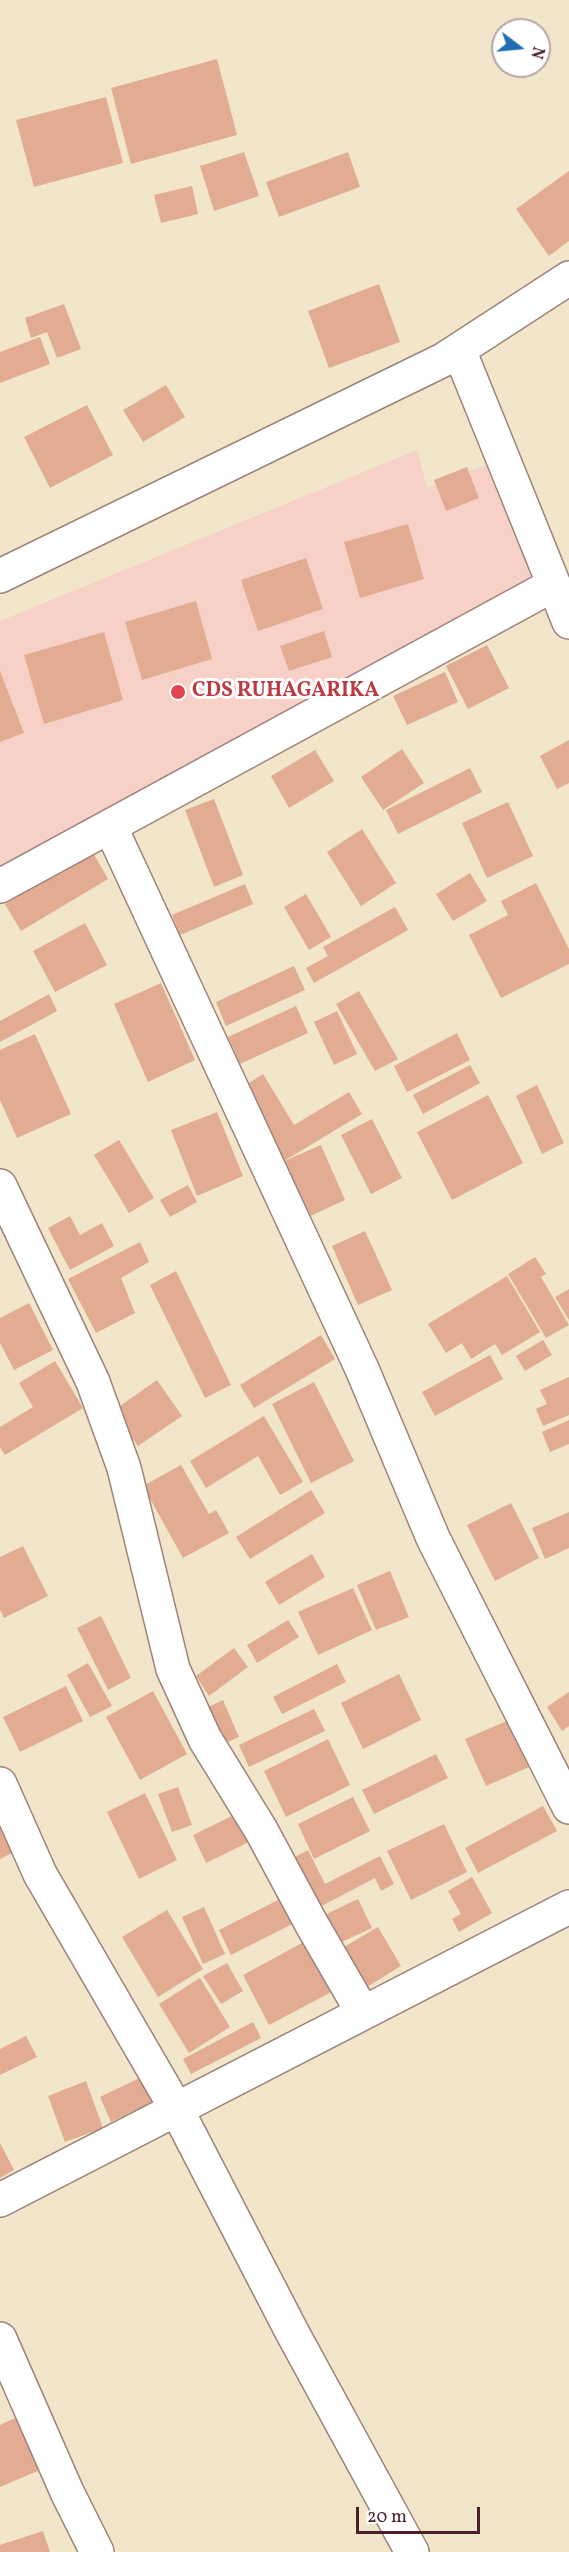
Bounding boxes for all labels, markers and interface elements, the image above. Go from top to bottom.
north arrow [491,18,551,78]
text: N [524,44,549,61]
place label: CDS RUHAGARIKA [192,679,379,705]
marker: CDS RUHAGARIKA [169,683,187,701]
scale bar [359,2495,484,2533]
text: 20 m [367,2505,407,2530]

